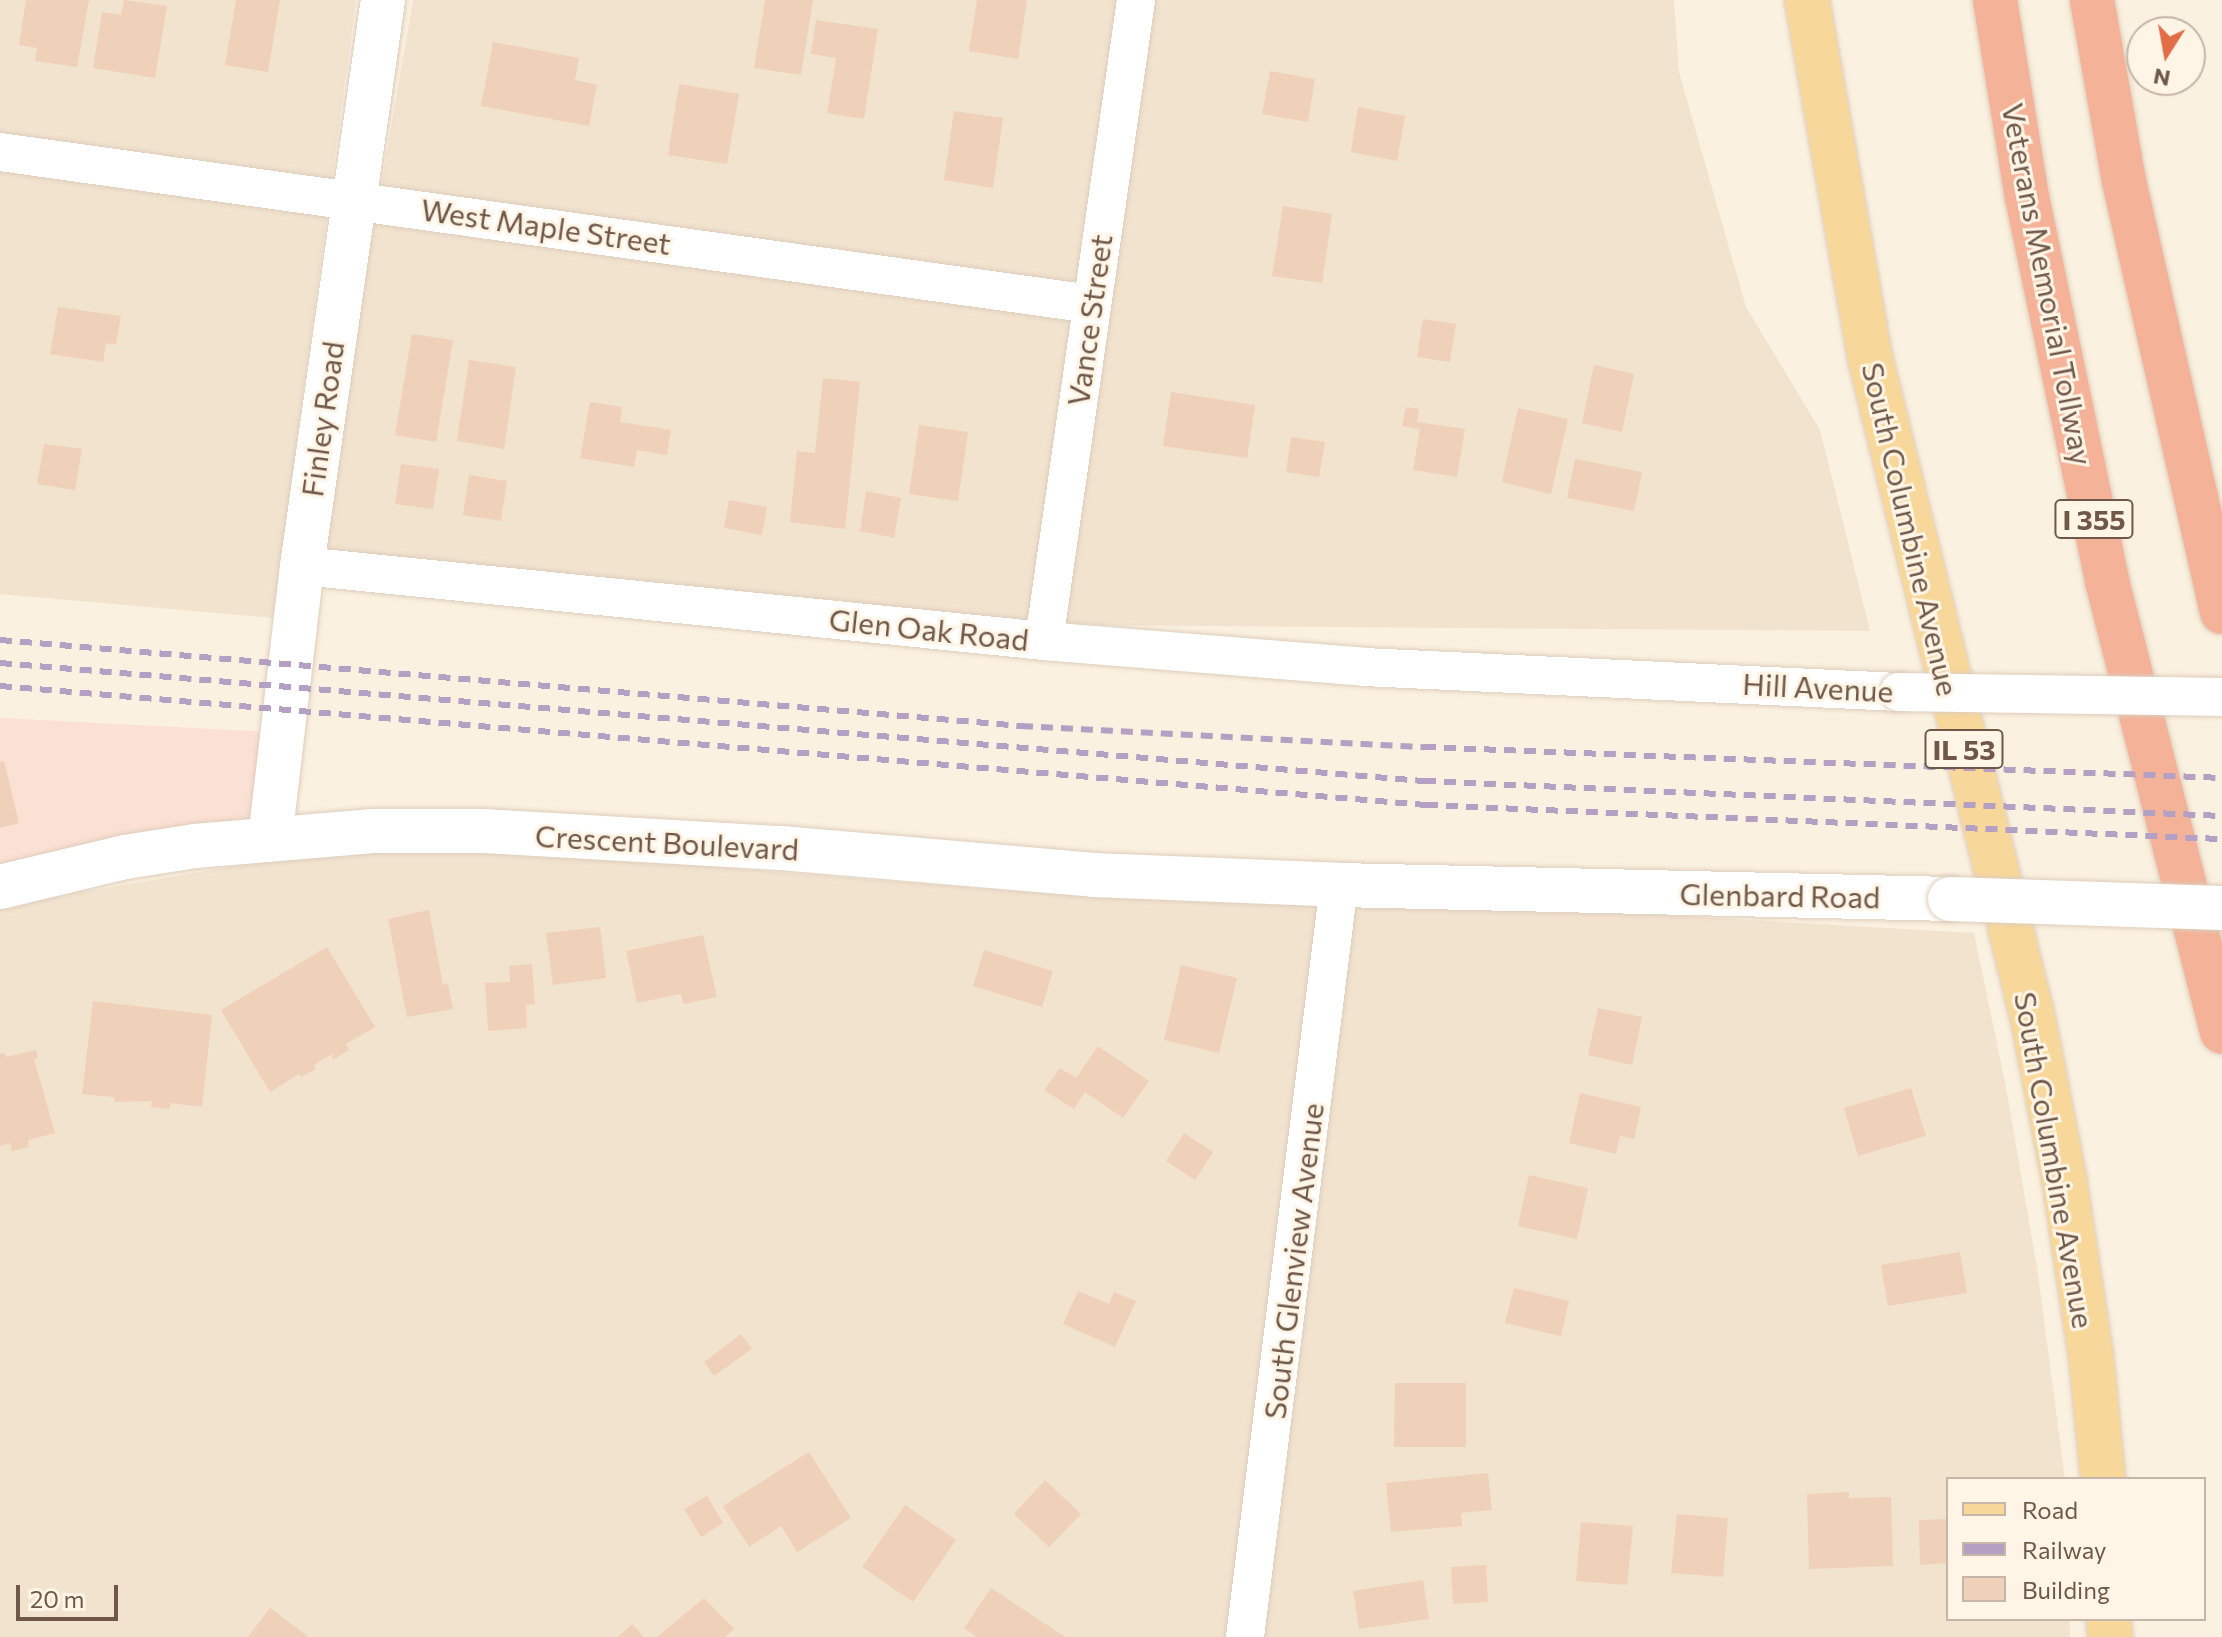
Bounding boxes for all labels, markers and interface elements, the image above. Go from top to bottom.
north arrow [2126,16,2206,96]
text: N [2151,63,2172,93]
street label: Veterans Memorial Tollway [1995,100,2101,468]
street label: West Maple Street [419,191,673,261]
street label: Vance Street [1059,232,1119,408]
street label: Finley Road [293,339,351,499]
street label: South Columbine Avenue [1855,359,1967,699]
road number: I 355 [2054,495,2134,543]
street label: Glen Oak Road [827,601,1031,657]
street label: Hill Avenue [1742,665,1894,709]
road number: IL 53 [1924,725,2004,773]
street label: Crescent Boulevard [534,817,800,867]
street label: Glenbard Road [1679,875,1881,915]
street label: South Columbine Avenue [2008,989,2102,1331]
street label: South Glenview Avenue [1256,1101,1330,1421]
legend [1946,1477,2206,1621]
text: Road [2022,1495,2078,1524]
text: Railway [2022,1535,2107,1564]
scale bar [20,1569,122,1619]
text: Building [2022,1575,2110,1604]
text: 20 m [30,1584,84,1613]

